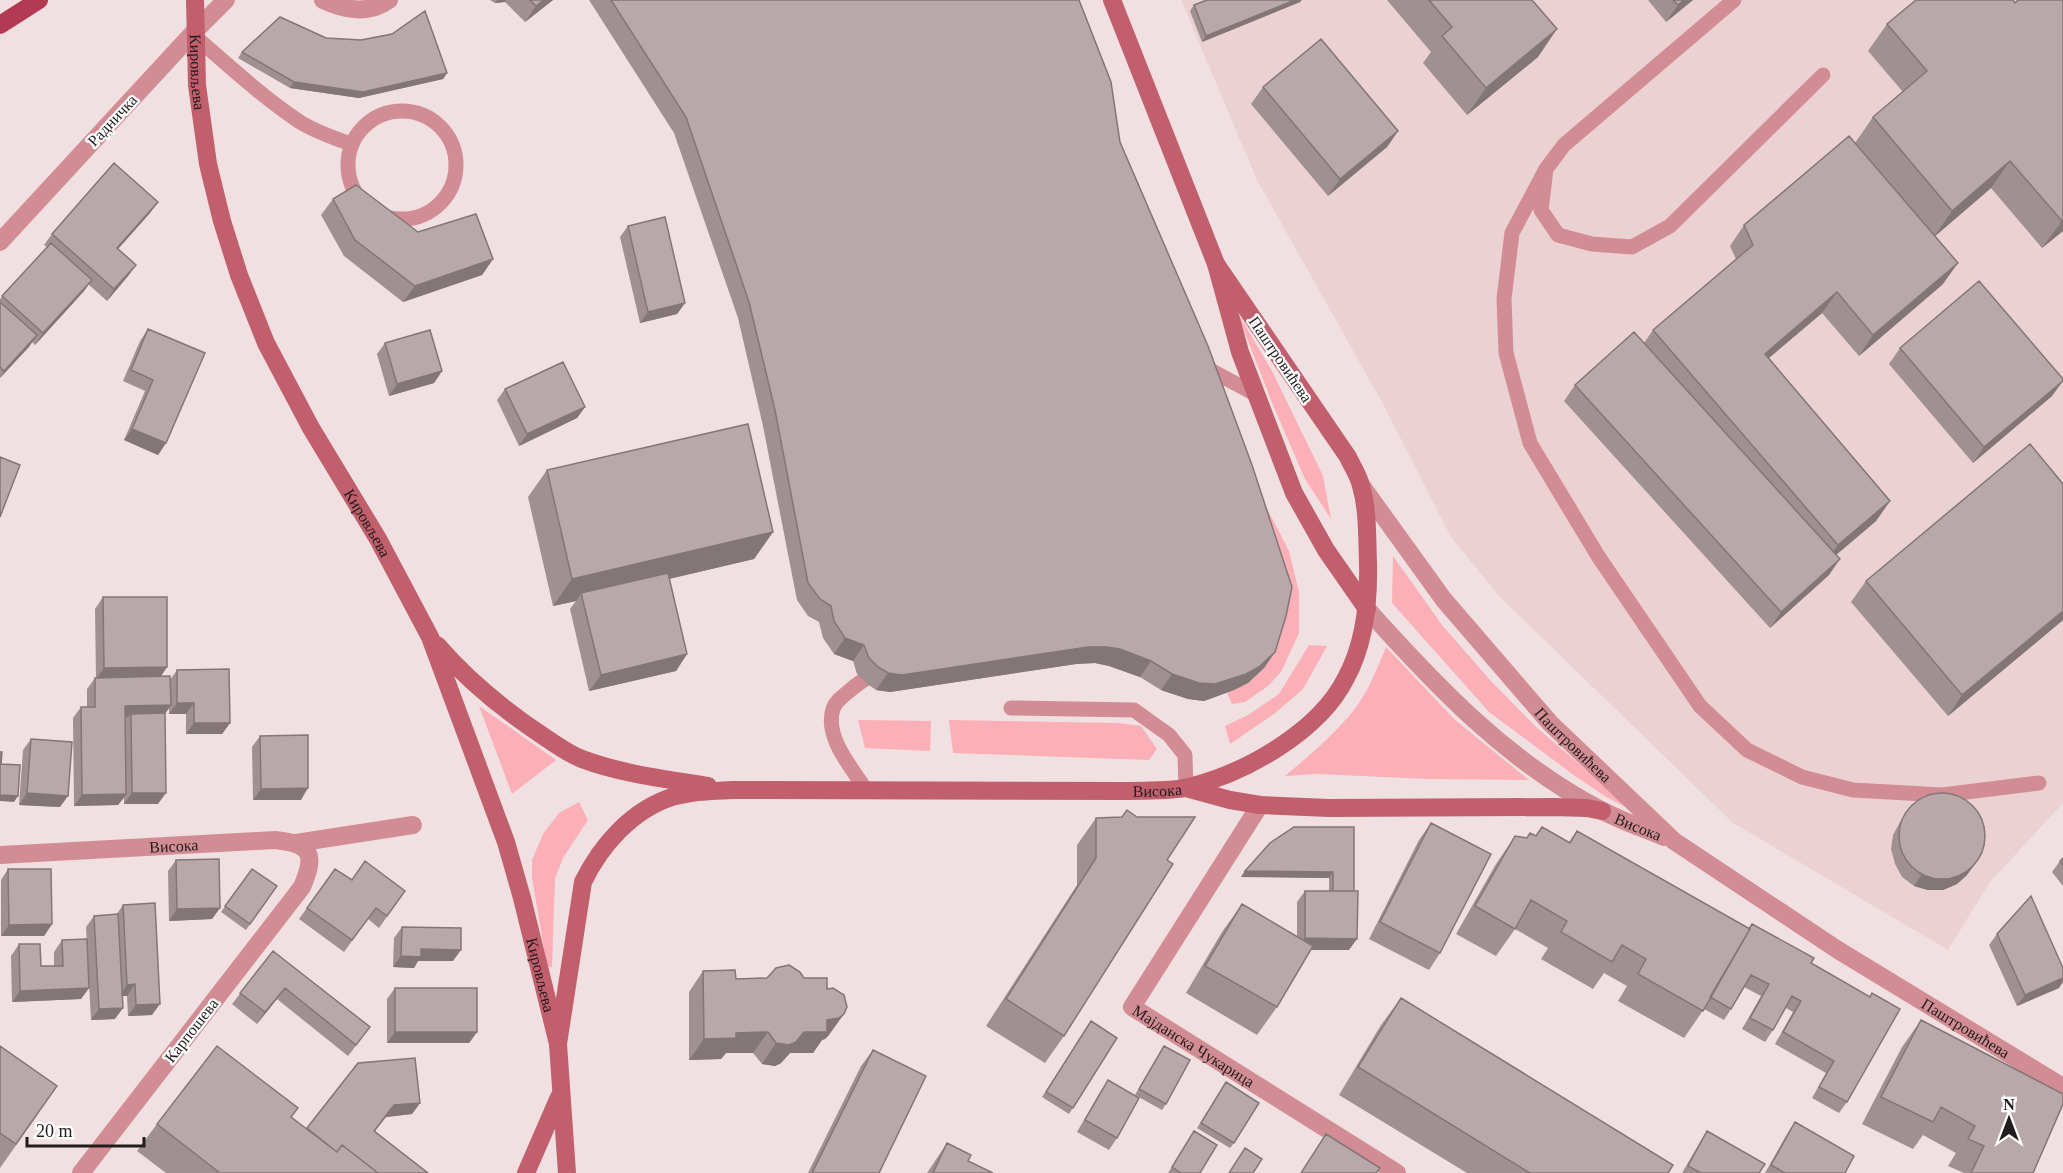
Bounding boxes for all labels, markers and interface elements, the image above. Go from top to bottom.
street label: Кировљева [186,34,208,111]
street label: Радничка [84,91,141,150]
street label: Паштровићева [1245,313,1316,406]
street label: Кировљева [341,486,394,560]
street label: Паштровићева [1531,704,1615,786]
street label: Висока [1133,781,1183,800]
street label: Висока [1612,810,1664,844]
street label: Висока [149,836,199,856]
street label: Кировљева [523,936,558,1014]
street label: Карпошева [161,995,222,1066]
street label: Паштровићева [1919,995,2013,1062]
street label: Мајданска Чукарица [1129,1002,1258,1091]
north arrow [1979,1089,2039,1149]
text: N [2003,1096,2015,1113]
scale bar [27,1110,144,1148]
text: 20 m [36,1121,73,1141]

